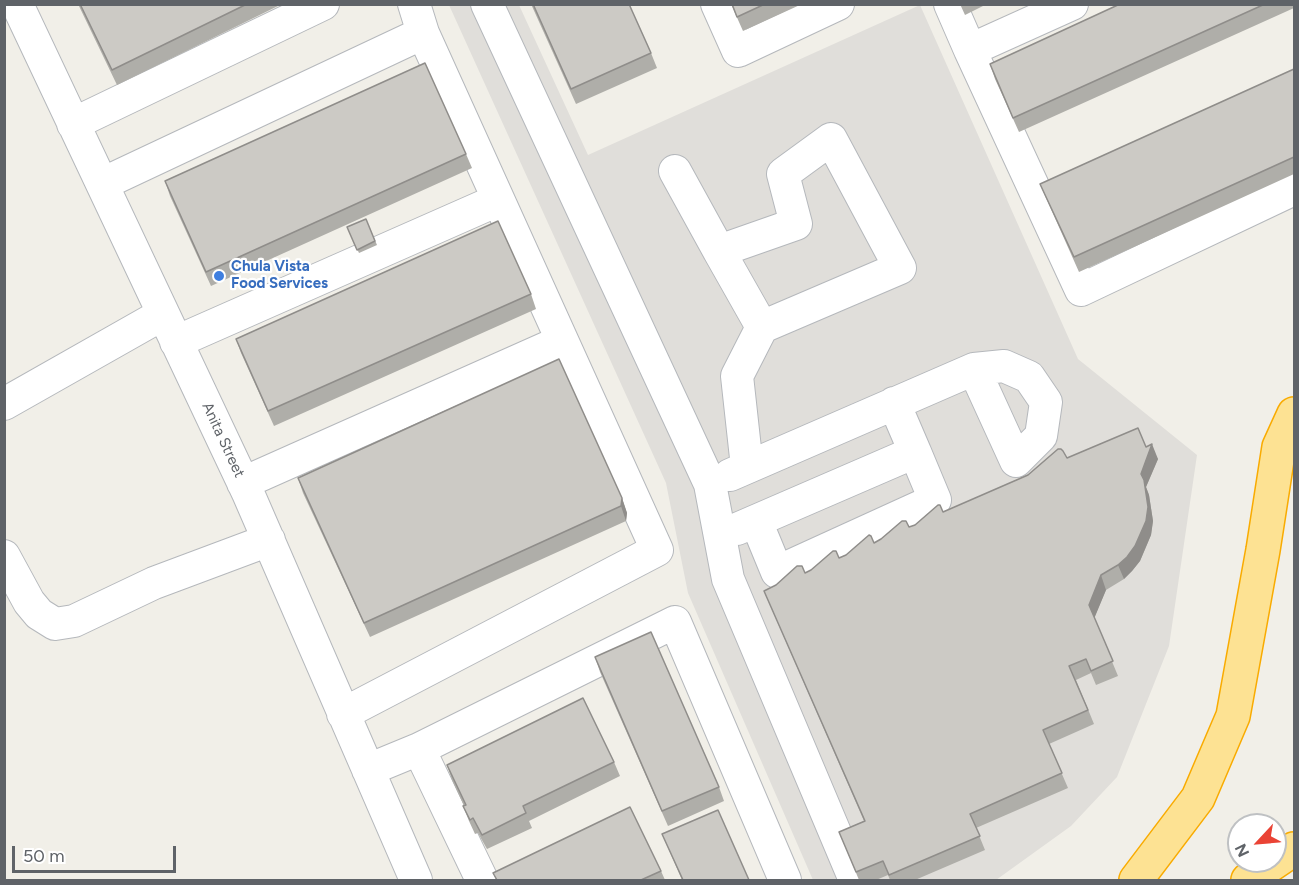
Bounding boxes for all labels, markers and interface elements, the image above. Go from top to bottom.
place label: Chula Vista Food Services [231,258,328,293]
marker: Chula Vista Food Services [212,269,226,283]
street label: Anita Street [198,399,248,481]
north arrow [1227,813,1287,873]
scale bar [15,834,178,872]
text: N [1231,841,1253,860]
text: 50 m [23,845,65,867]

